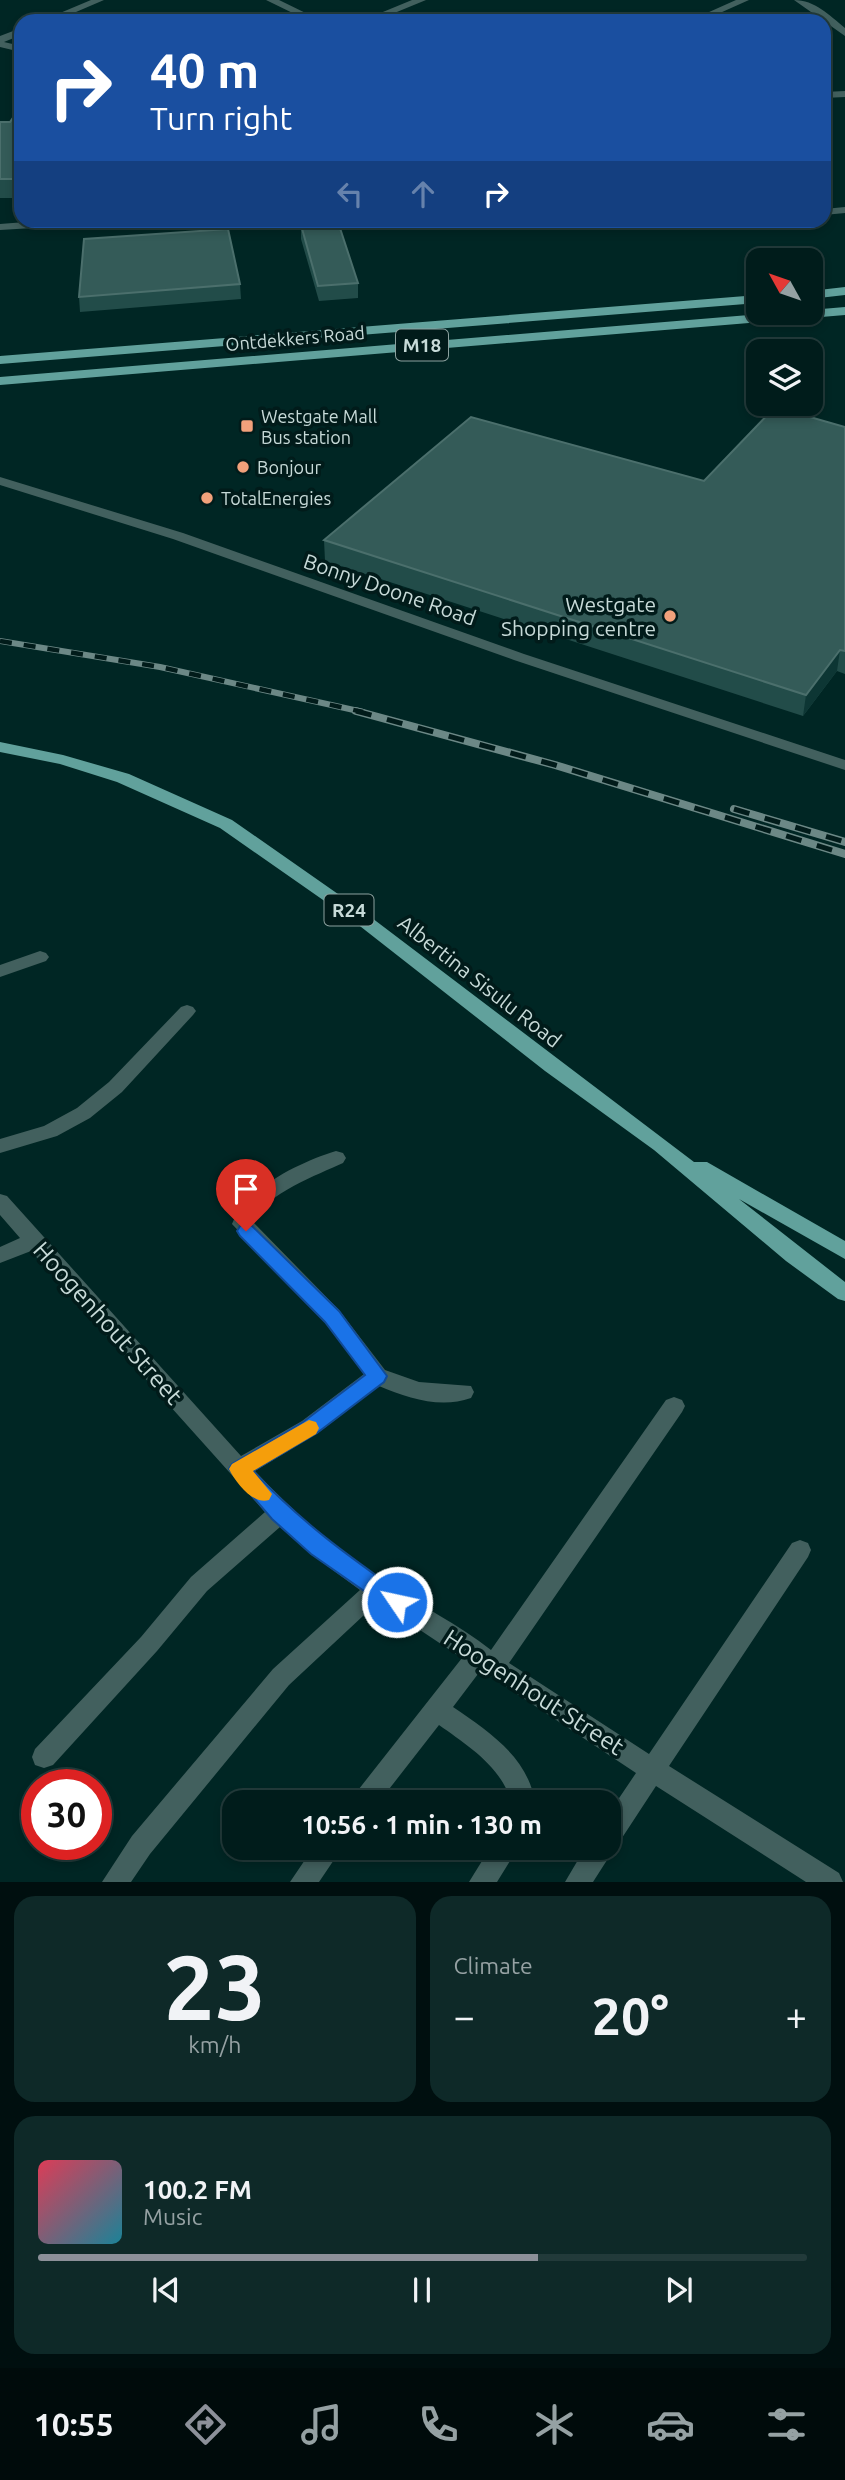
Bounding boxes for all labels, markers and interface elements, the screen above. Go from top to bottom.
icon: right [35,42,126,133]
text: 40 m [150,42,259,97]
text: Turn right [150,100,292,136]
icon: left [331,175,369,213]
icon: ahead [404,175,442,213]
icon: right [477,175,515,213]
north arrow [746,248,822,326]
map controls [746,248,823,416]
street label: Ontdekkers Road [224,322,366,354]
road number: M18 [396,330,448,360]
button: layers [746,339,823,416]
place label: Westgate Mall Bus station [261,406,377,447]
marker: Westgate Mall Bus station [239,418,255,434]
place label: Bonjour [257,457,321,477]
marker: Bonjour [235,459,251,475]
place label: TotalEnergies [221,488,331,508]
marker: TotalEnergies [199,490,215,506]
street label: Bonny Doone Road [301,548,479,630]
place label: Westgate Shopping centre [501,592,656,640]
marker: Westgate Shopping centre [662,608,678,624]
road number: R24 [324,894,374,926]
street label: Albertina Sisulu Road [394,910,566,1052]
pin [216,1159,276,1231]
icon: arrive [227,1170,265,1208]
street label: Hoogenhout Street [28,1236,188,1410]
position arrow [360,1565,434,1639]
street label: Hoogenhout Street [439,1624,629,1761]
speed limit sign: 30 [21,1769,112,1860]
text: 10:56 · 1 min · 130 m [301,1810,542,1839]
text: 23 [163,1935,266,2037]
text: Climate [454,1953,533,1978]
text: 20° [592,1987,669,2045]
text: − [454,1995,475,2037]
text: + [786,1995,807,2037]
text: km/h [188,2032,241,2057]
text: 100.2 FM [143,2175,252,2204]
text: Music [143,2204,202,2229]
icon: previous [147,2271,185,2309]
icon: pause [403,2271,441,2309]
icon: next [660,2271,698,2309]
icon: directions [181,2400,230,2449]
icon: music [297,2400,346,2449]
icon: phone [414,2400,463,2449]
icon: climate [530,2400,579,2449]
icon: car [646,2400,695,2449]
icon: filters [762,2400,811,2449]
text: 10:55 [34,2406,114,2442]

